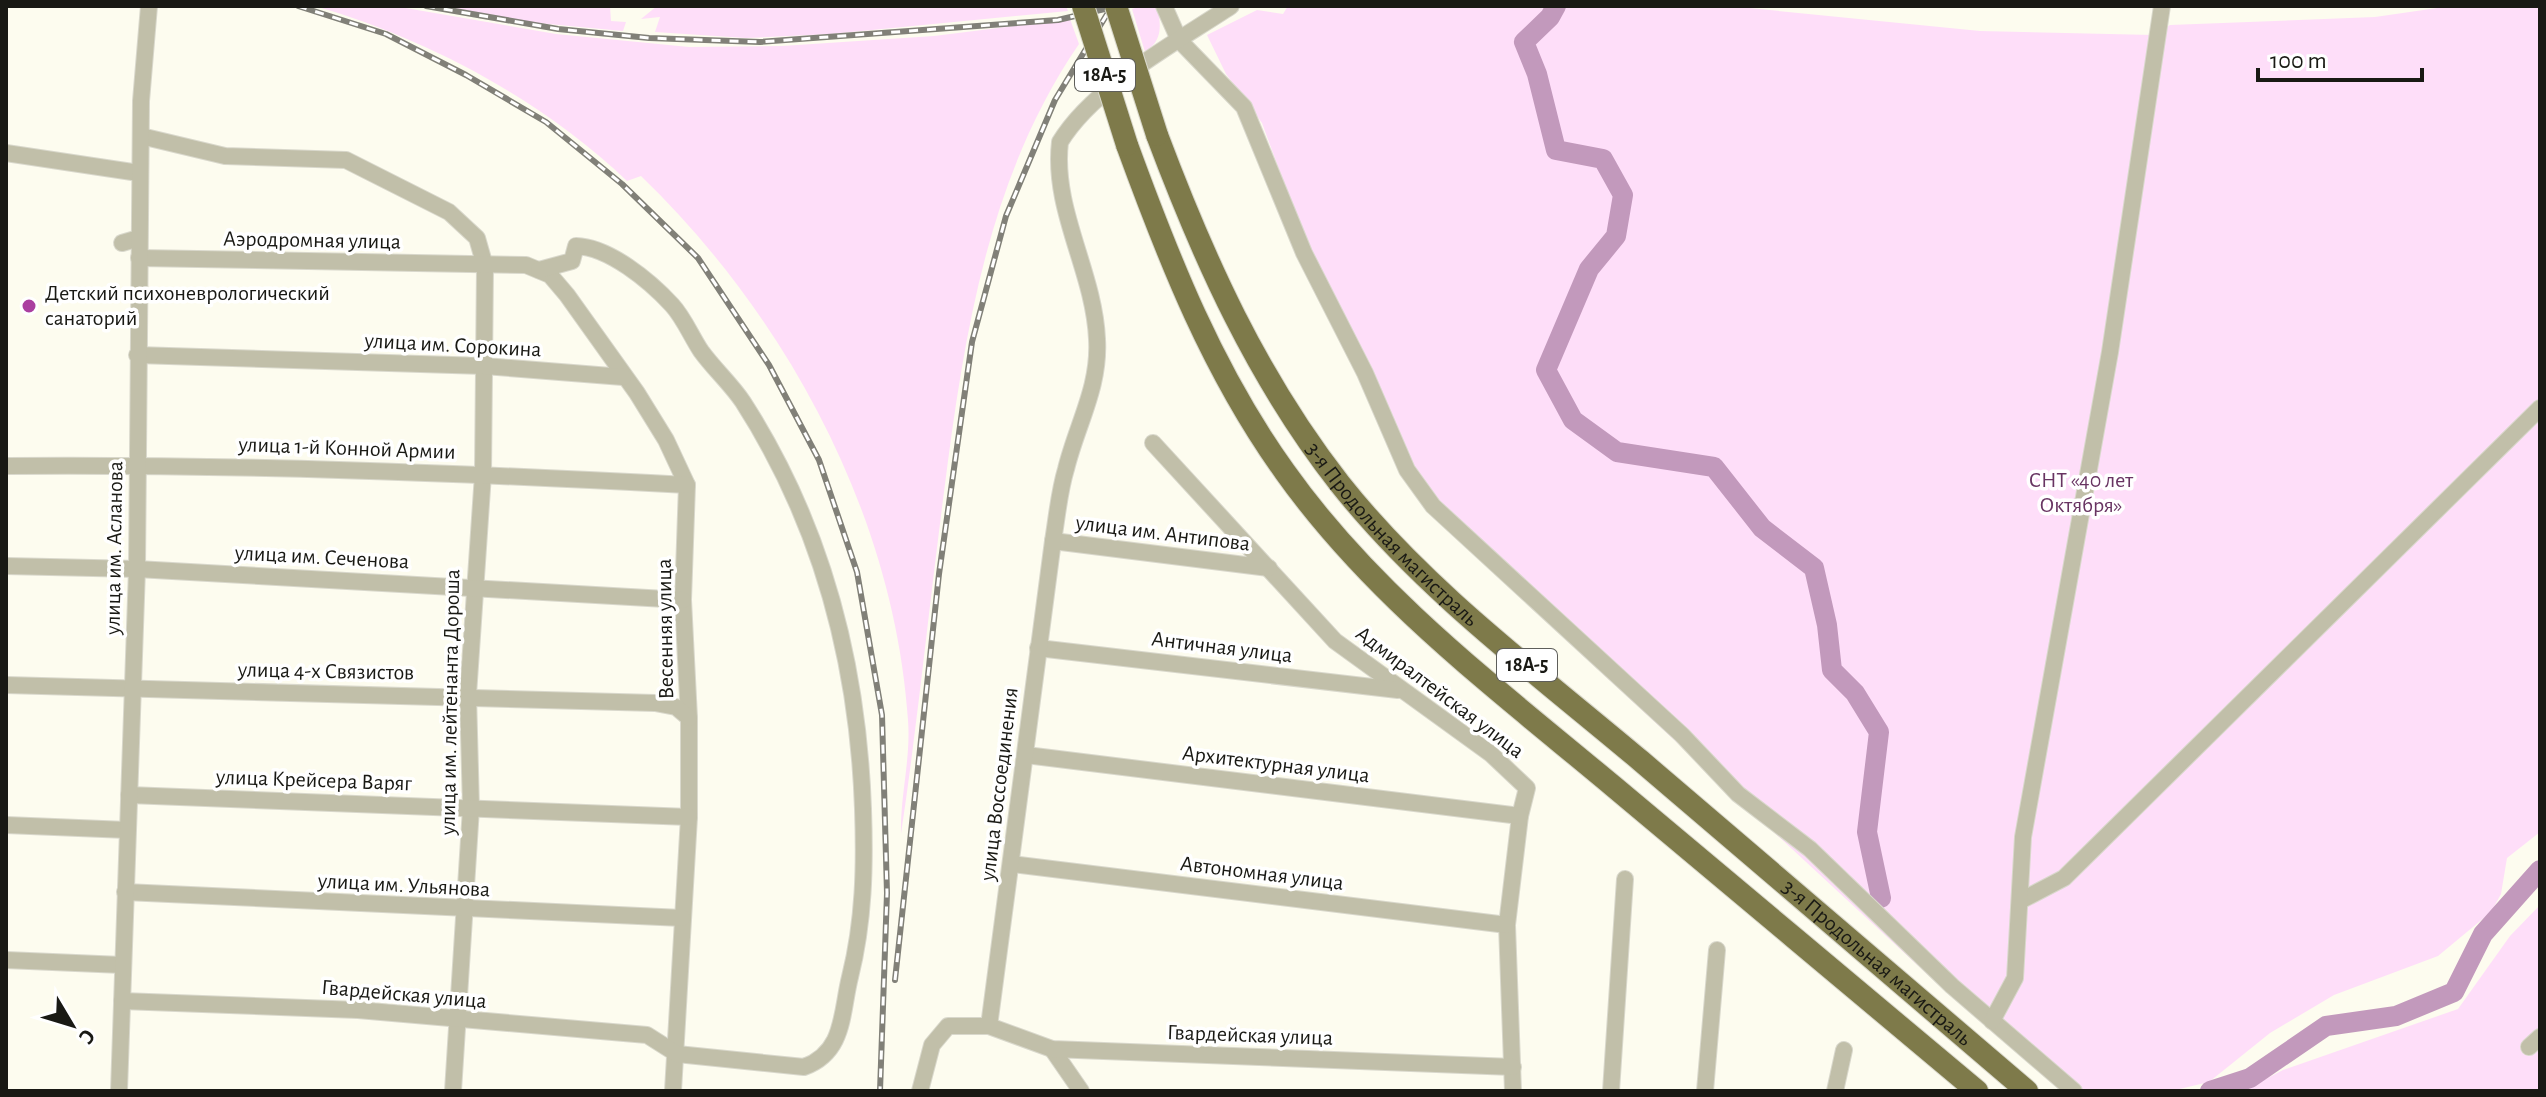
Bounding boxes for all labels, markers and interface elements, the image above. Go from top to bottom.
scale bar [2258,32,2422,82]
text: 100 m [2270,49,2327,73]
road number: 18А-5 [1075,59,1135,91]
street label: Аэродромная улица [223,227,401,253]
place label: Детский психоневрологический санаторий [45,282,330,329]
marker: Детский психоневрологический санаторий [20,297,38,315]
street label: улица им. Сорокина [363,329,542,361]
street label: улица 1-й Конной Армии [237,433,456,463]
street label: 3-я Продольная магистраль [1302,438,1483,631]
street label: улица им. Асланова [101,461,127,636]
park label: СНТ «40 лет Октября» [2029,469,2134,516]
street label: улица им. Антипова [1074,511,1251,555]
street label: улица им. Сеченова [233,541,410,573]
street label: Весенняя улица [653,558,677,700]
street label: улица им. лейтенанта Дороша [437,569,463,836]
street label: Адмиралтейская улица [1352,622,1528,762]
street label: Античная улица [1150,627,1294,667]
road number: 18А-5 [1497,649,1557,681]
street label: улица 4-х Связистов [237,658,414,684]
street label: улица Воссоединения [976,686,1022,883]
street label: Архитектурная улица [1181,742,1371,786]
street label: улица Крейсера Варяг [215,766,413,794]
street label: Автономная улица [1179,852,1345,894]
street label: улица им. Ульянова [316,869,491,900]
street label: 3-я Продольная магистраль [1778,875,1977,1050]
street label: Гвардейская улица [320,976,488,1012]
north arrow [32,985,112,1065]
street label: Гвардейская улица [1167,1021,1333,1049]
text: С [75,1025,99,1048]

